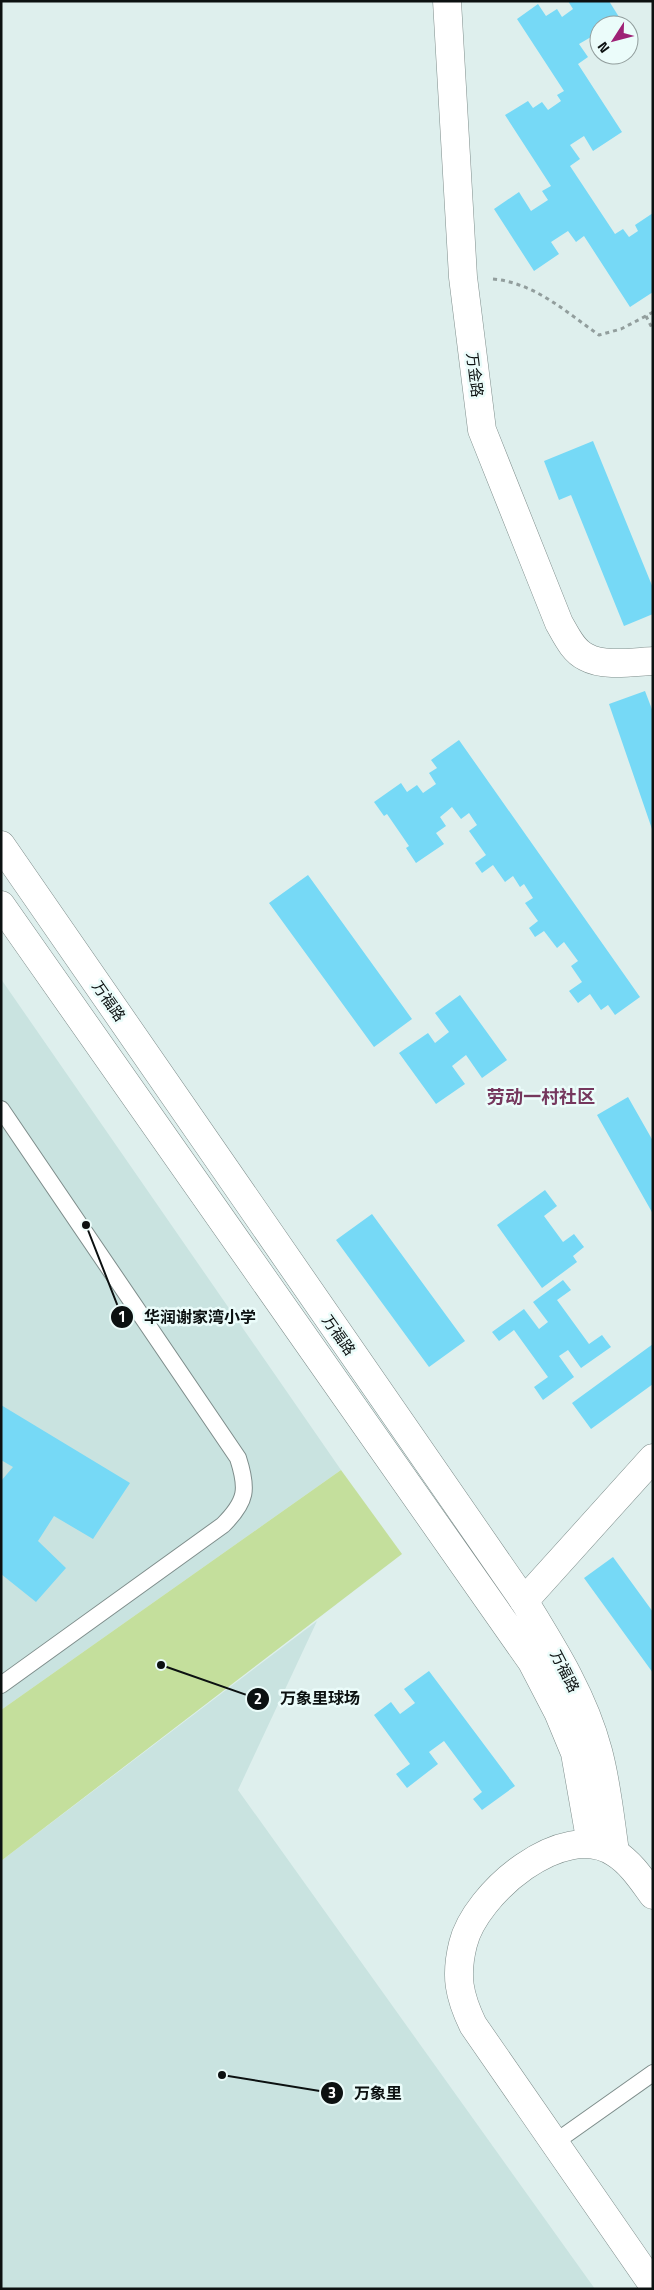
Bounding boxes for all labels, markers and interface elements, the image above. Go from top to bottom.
north arrow [589,15,639,65]
text: N [592,38,614,58]
street label: 万金路 [461,351,489,399]
street label: 万福路 [87,976,131,1026]
district label: 劳动一村社区 [487,1083,595,1110]
callout: 华润谢家湾小学 [109,1302,266,1333]
text: 1 [118,1305,126,1328]
text: 华润谢家湾小学 [144,1305,256,1329]
street label: 万福路 [317,1310,361,1360]
street label: 万福路 [545,1646,585,1696]
callout: 万象里球场 [245,1683,370,1714]
text: 万象里球场 [280,1686,360,1710]
text: 2 [254,1687,262,1710]
callout: 万象里 [319,2077,412,2108]
text: 3 [328,2081,336,2104]
text: 万象里 [354,2081,402,2105]

